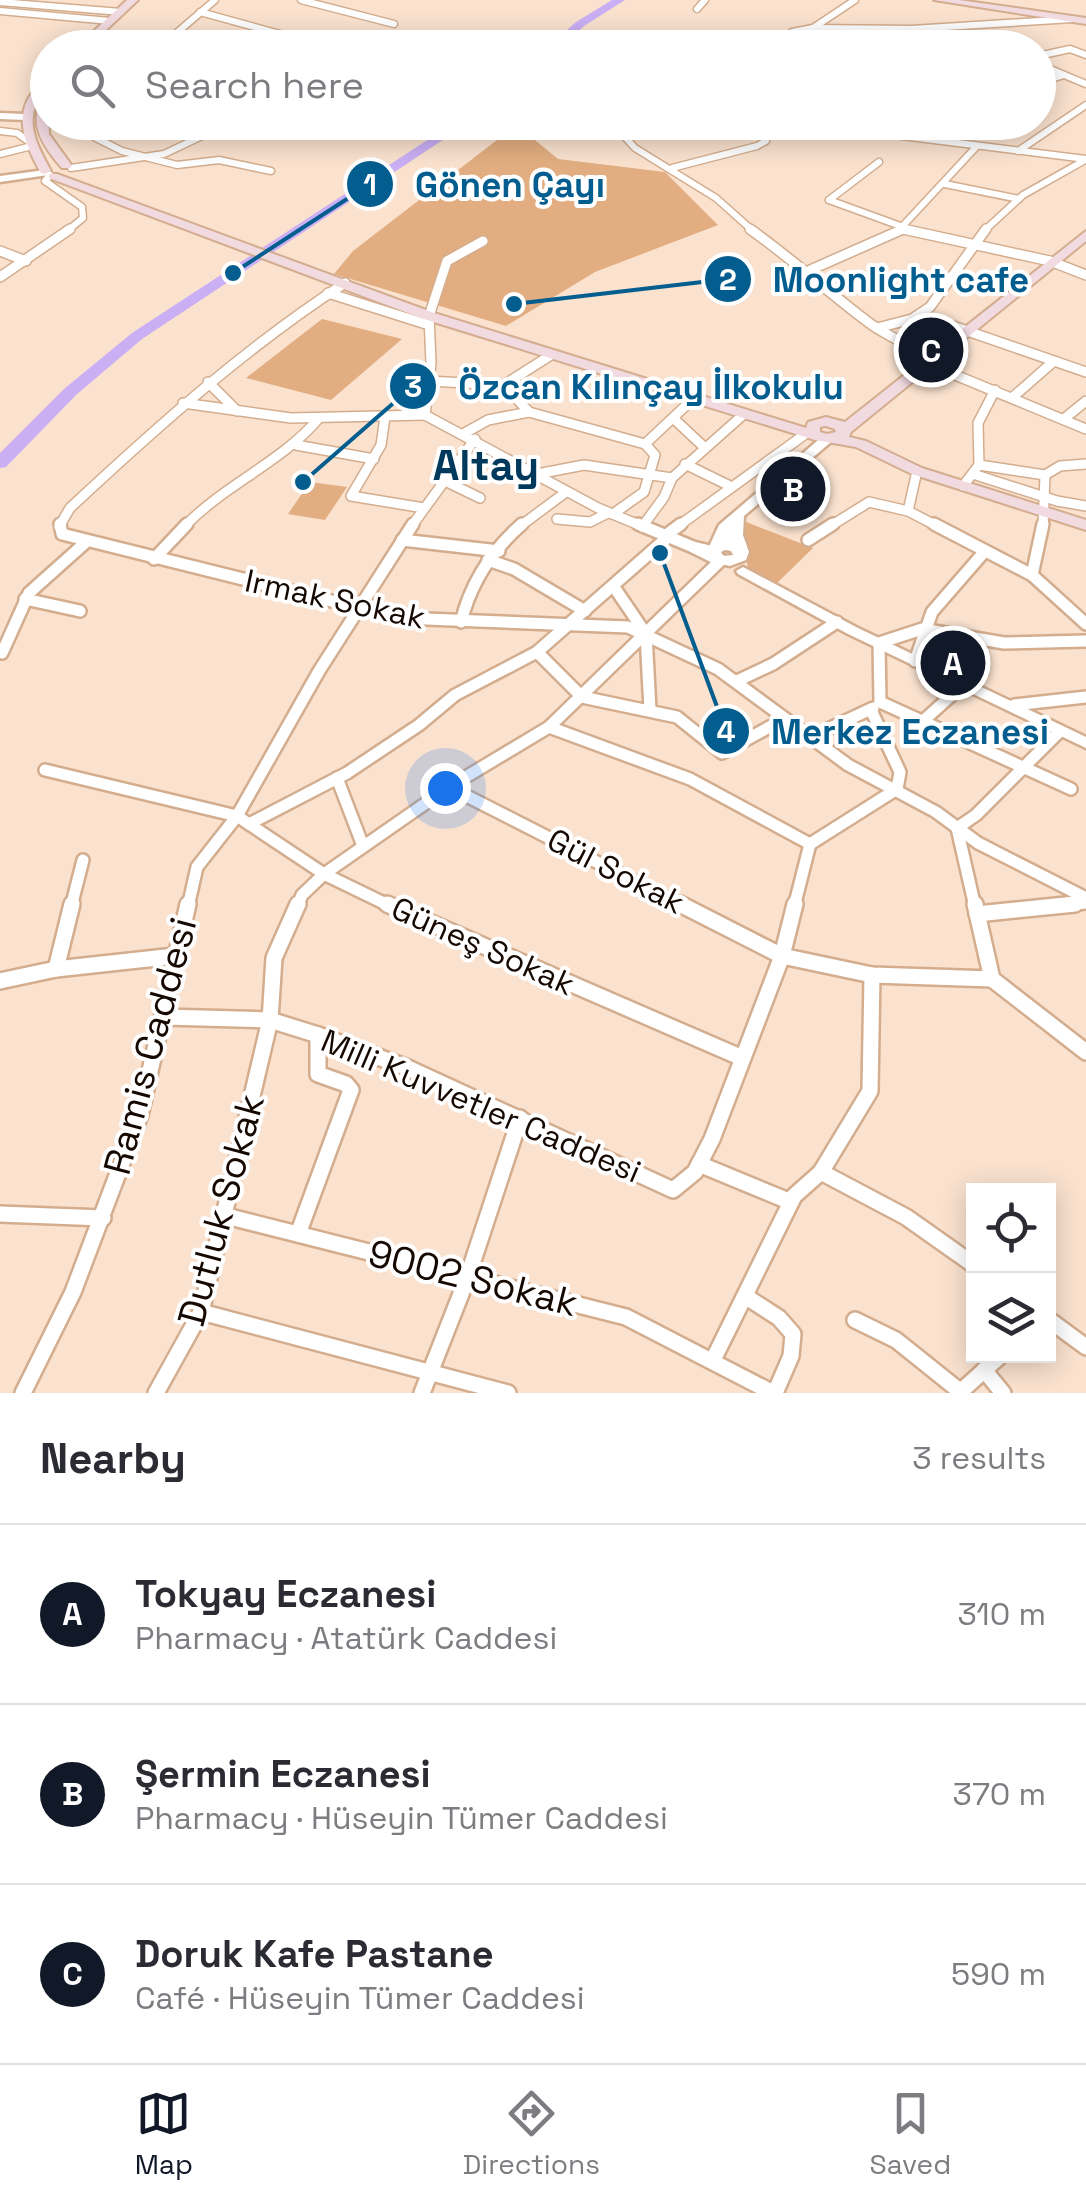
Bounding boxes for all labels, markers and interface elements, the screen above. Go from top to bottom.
search box [30,30,1056,140]
icon: search [65,58,120,113]
text: Search here [145,61,364,109]
callout: Gönen Çayı [345,152,625,217]
text: Gönen Çayı [415,163,605,207]
text: 1 [363,165,377,204]
callout: Moonlight cafe [703,247,1049,312]
text: Moonlight cafe [773,258,1029,302]
text: 2 [719,260,737,299]
pin: C [898,312,964,388]
callout: Özcan Kılınçay İlkokulu [388,354,864,419]
text: Özcan Kılınçay İlkokulu [458,365,844,409]
text: 3 [404,367,422,406]
district label: Altay [433,439,539,492]
pin: B [760,452,826,526]
street label: Irmak Sokak [241,560,429,638]
pin: A [920,626,986,700]
callout: Merkez Eczanesi [701,699,1069,764]
text: Merkez Eczanesi [771,710,1049,754]
text: 4 [716,712,736,751]
your location [420,763,471,814]
street label: Gül Sokak [541,819,691,923]
street label: Güneş Sokak [385,888,581,1004]
street label: Ramis Caddesi [93,912,207,1180]
street label: Milli Kuvvetler Caddesi [315,1021,647,1191]
street label: Dutluk Sokak [167,1089,275,1331]
map controls [966,1183,1056,1363]
button: locate [966,1183,1056,1273]
street label: 9002 Sokak [364,1229,582,1327]
button: layers [966,1273,1056,1363]
text: Nearby [40,1432,186,1485]
text: 3 results [912,1438,1046,1478]
text: Tokyay Eczanesi [135,1570,436,1618]
text: A [62,1594,83,1634]
text: 310 m [958,1594,1046,1634]
text: Pharmacy · Atatürk Caddesi [135,1618,557,1658]
text: Şermin Eczanesi [135,1750,431,1798]
text: B [62,1774,83,1814]
text: 370 m [953,1774,1046,1814]
text: Pharmacy · Hüseyin Tümer Caddesi [135,1798,668,1838]
text: Doruk Kafe Pastane [135,1930,494,1978]
text: C [62,1954,83,1994]
text: 590 m [951,1954,1046,1994]
text: Café · Hüseyin Tümer Caddesi [135,1978,585,2018]
tab: Map [135,2086,193,2182]
tab: Directions [463,2086,600,2182]
tab: Saved [870,2086,951,2182]

